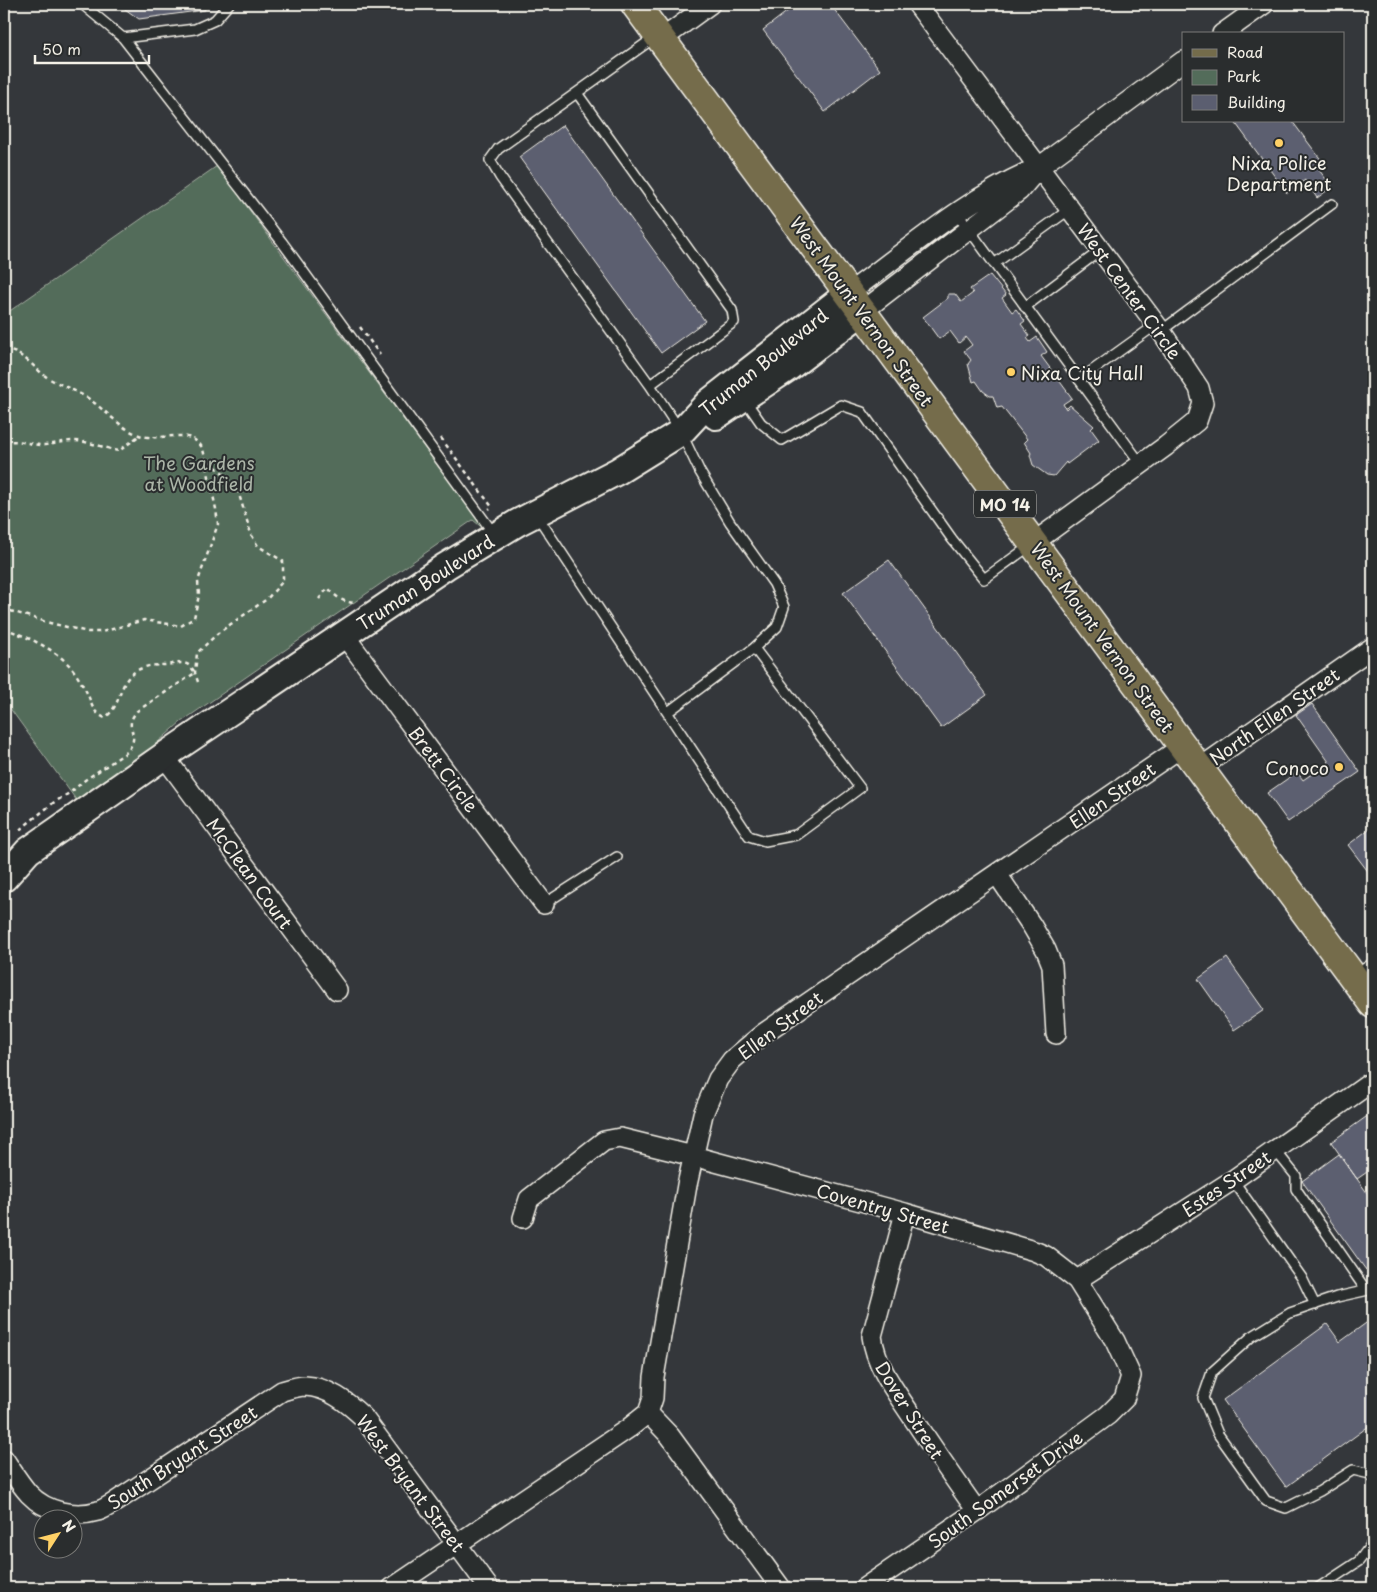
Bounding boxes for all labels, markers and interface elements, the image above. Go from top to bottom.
scale bar [35,32,149,64]
legend [1182,32,1344,122]
text: 50 m [42,37,81,60]
text: Road [1227,40,1263,63]
text: Park [1227,64,1261,87]
text: Building [1227,90,1286,113]
marker: Nixa Police Department [1273,137,1285,149]
place label: Nixa Police Department [1227,149,1331,197]
street label: West Mount Vernon Street [784,210,940,412]
street label: West Center Circle [1071,217,1189,365]
street label: Truman Boulevard [693,301,833,423]
place label: Nixa City Hall [1021,359,1143,386]
marker: Nixa City Hall [1005,366,1017,378]
park label: The Gardens at Woodfield [143,449,255,497]
road number: MO 14 [974,490,1036,518]
street label: Truman Boulevard [351,527,499,637]
street label: West Mount Vernon Street [1025,536,1181,738]
street label: North Ellen Street [1203,661,1345,771]
street label: Brett Circle [403,720,485,818]
place label: Conoco [1265,754,1329,781]
street label: Ellen Street [1063,755,1161,835]
marker: Conoco [1333,761,1345,773]
street label: McClean Court [200,812,300,934]
street label: Ellen Street [732,984,828,1066]
street label: Estes Street [1176,1143,1276,1223]
street label: Coventry Street [813,1176,953,1240]
street label: Dover Street [869,1356,951,1464]
street label: South Bryant Street [102,1398,262,1516]
street label: West Bryant Street [350,1409,472,1557]
street label: South Somerset Drive [922,1423,1088,1554]
north arrow [32,1510,82,1560]
text: N [57,1515,81,1537]

